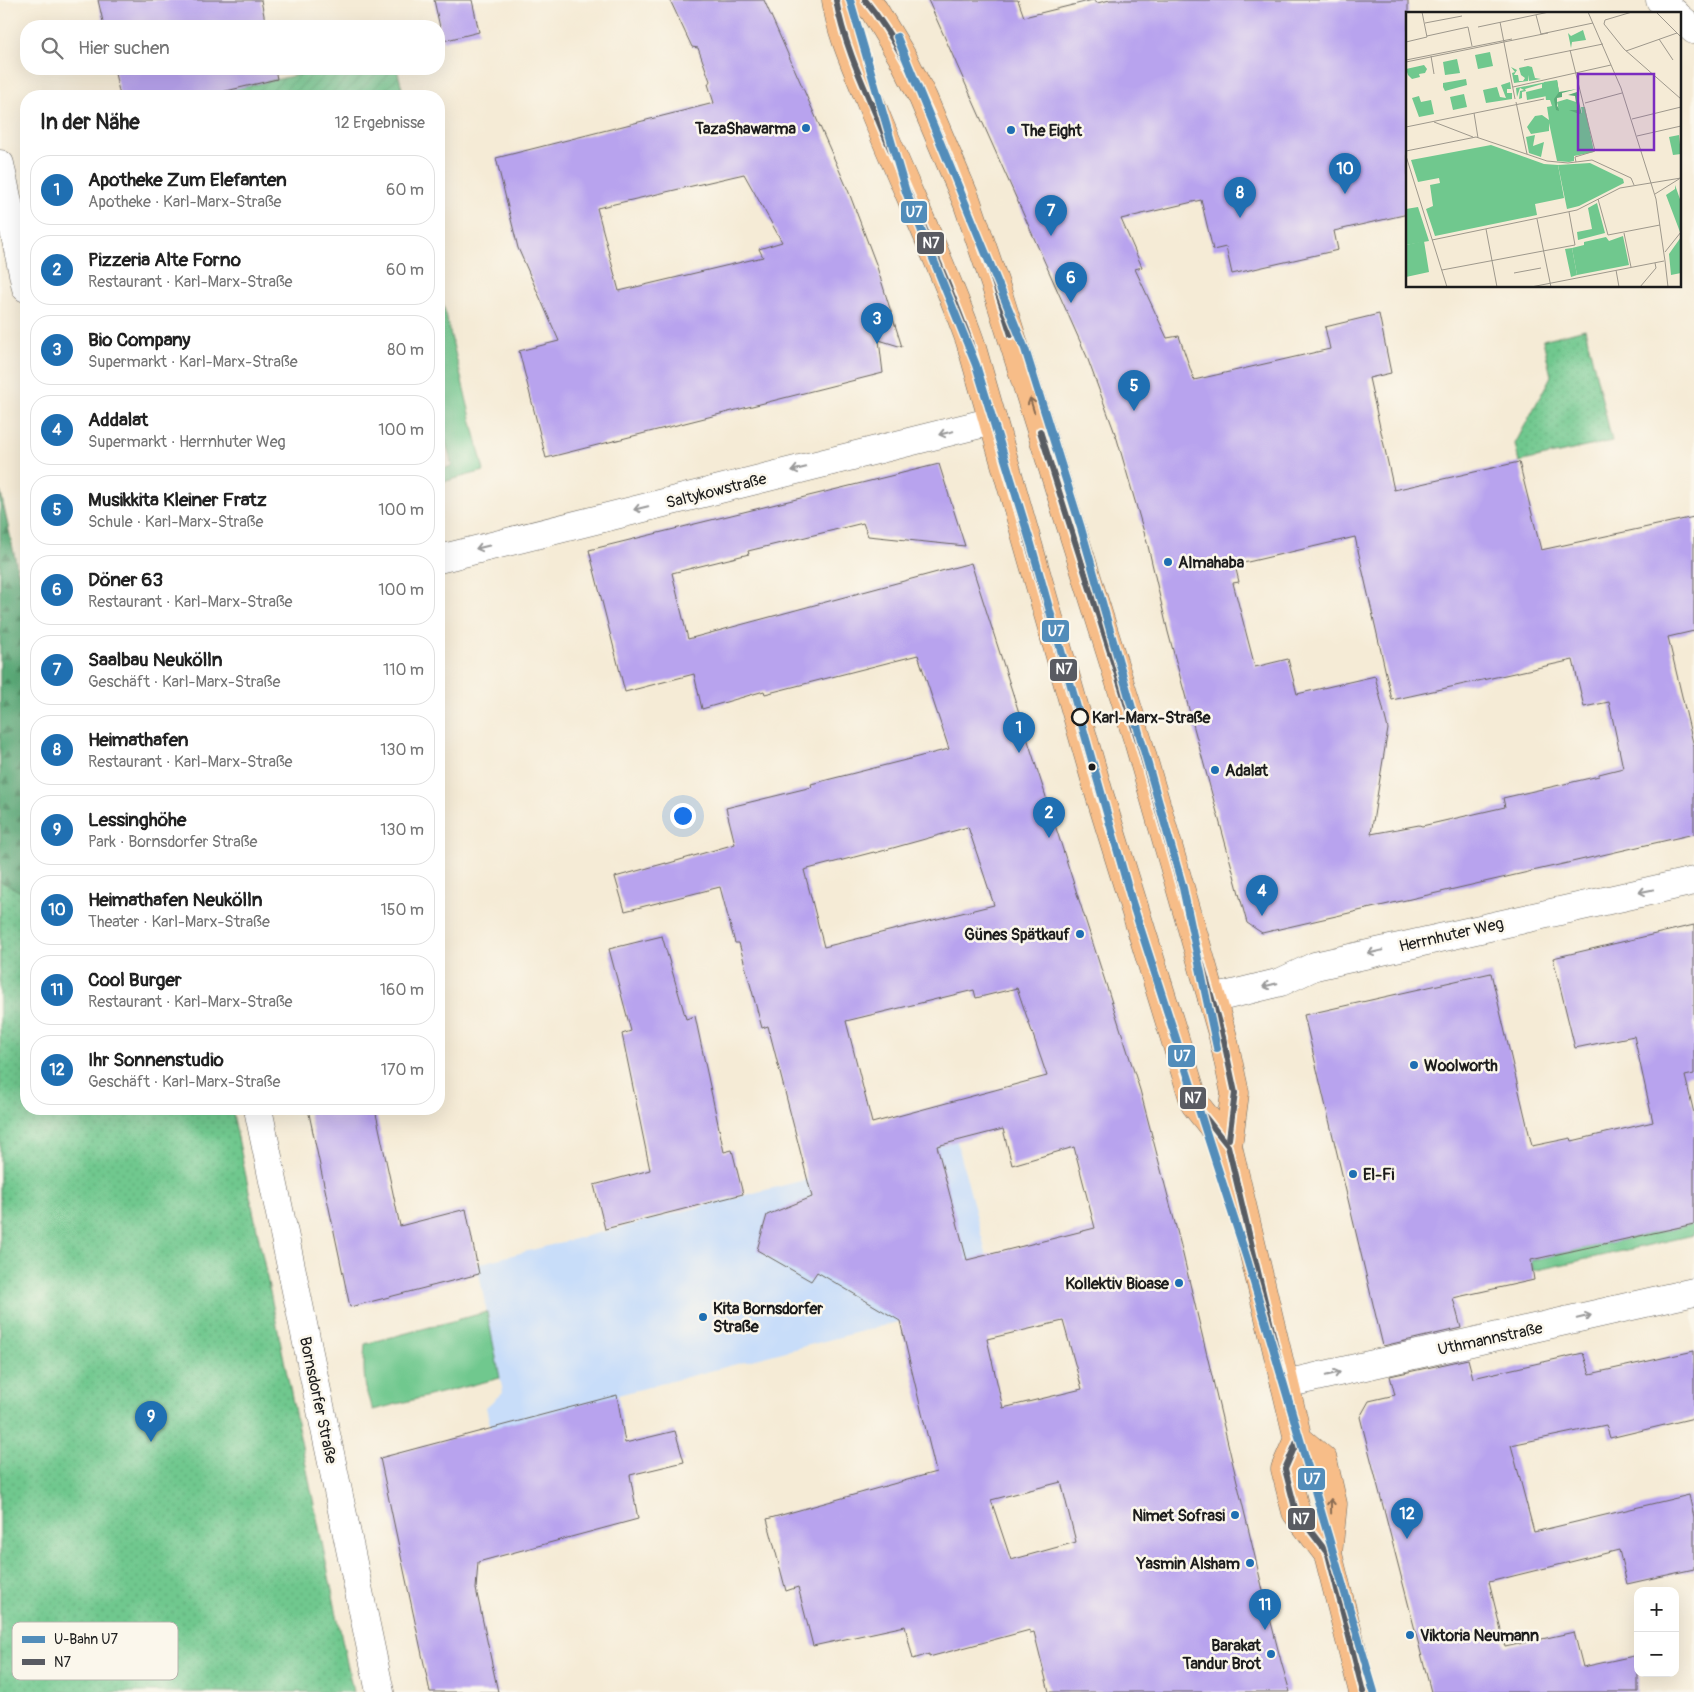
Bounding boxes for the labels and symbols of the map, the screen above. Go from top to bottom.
inset map [1406,12,1682,288]
place label: TazaShawarma [694,119,797,139]
place label: The Eight [1020,121,1083,141]
marker: TazaShawarma [800,122,812,134]
marker: The Eight [1005,124,1017,136]
pin: 10 [1329,153,1361,194]
pin: 8 [1224,177,1256,218]
pin: 7 [1035,195,1067,236]
line badge: U7 [900,200,928,224]
text: U7 [906,204,923,221]
line badge: N7 [916,231,945,255]
text: N7 [923,235,940,252]
pin: 6 [1055,262,1087,303]
pin: 3 [861,303,893,344]
pin: 5 [1118,370,1150,411]
one-way arrow [1026,397,1036,413]
one-way arrow [938,429,954,438]
one-way arrow [791,465,807,474]
street label: Saltykowstraße [664,469,769,513]
one-way arrow [634,504,650,513]
one-way arrow [476,543,492,553]
place label: Almahaba [1178,553,1245,573]
marker: Almahaba [1162,556,1174,568]
line badge: U7 [1041,619,1070,643]
text: U7 [1048,623,1065,640]
line badge: N7 [1049,658,1078,682]
text: N7 [1056,661,1073,678]
marker: Karl-Marx-Straße [1071,708,1089,726]
place label: Karl-Marx-Straße [1092,708,1212,728]
pin: 1 [1003,712,1035,753]
place label: Adalat [1225,761,1268,781]
unlabelled marker [1087,762,1097,772]
marker: Adalat [1209,764,1221,776]
pin: 2 [1033,797,1065,838]
your location [670,803,696,829]
pin: 4 [1246,875,1278,916]
one-way arrow [1639,887,1655,896]
street label: Herrnhuter Weg [1397,913,1505,957]
place label: Günes Spätkauf [964,925,1070,945]
marker: Günes Spätkauf [1074,928,1086,940]
one-way arrow [1367,948,1383,957]
one-way arrow [1263,981,1279,990]
line badge: U7 [1167,1044,1196,1068]
text: U7 [1174,1048,1191,1065]
place label: Woolworth [1424,1056,1498,1076]
marker: Woolworth [1408,1059,1420,1071]
line badge: N7 [1179,1086,1207,1110]
text: N7 [1185,1090,1202,1107]
place label: El-Fi [1363,1165,1395,1185]
marker: El-Fi [1347,1168,1359,1180]
place label: Kollektiv Bioase [1065,1274,1170,1294]
marker: Kollektiv Bioase [1173,1277,1185,1289]
place label: Kita Bornsdorfer Straße [713,1299,823,1337]
marker: Kita Bornsdorfer Straße [697,1311,709,1323]
one-way arrow [1575,1312,1591,1321]
street label: Uthmannstraße [1436,1318,1545,1360]
street label: Bornsdorfer Straße [295,1335,341,1466]
one-way arrow [1324,1369,1340,1378]
pin: 9 [135,1401,167,1442]
line badge: U7 [1297,1467,1326,1491]
text: U7 [1304,1471,1321,1488]
one-way arrow [1327,1498,1336,1514]
pin: 12 [1391,1498,1423,1539]
place label: Nimet Sofrasi [1132,1506,1225,1526]
line badge: N7 [1287,1507,1316,1531]
marker: Nimet Sofrasi [1229,1509,1241,1521]
text: N7 [1293,1511,1310,1528]
place label: Yasmin Alsham [1136,1554,1240,1574]
marker: Yasmin Alsham [1244,1557,1256,1569]
pin: 11 [1249,1589,1281,1630]
legend [12,1622,178,1680]
place label: Viktoria Neumann [1420,1626,1539,1646]
marker: Viktoria Neumann [1404,1629,1416,1641]
text: U-Bahn U7 [54,1631,118,1648]
place label: Barakat Tandur Brot [1182,1636,1262,1674]
marker: Barakat Tandur Brot [1265,1648,1277,1660]
text: N7 [54,1654,71,1671]

